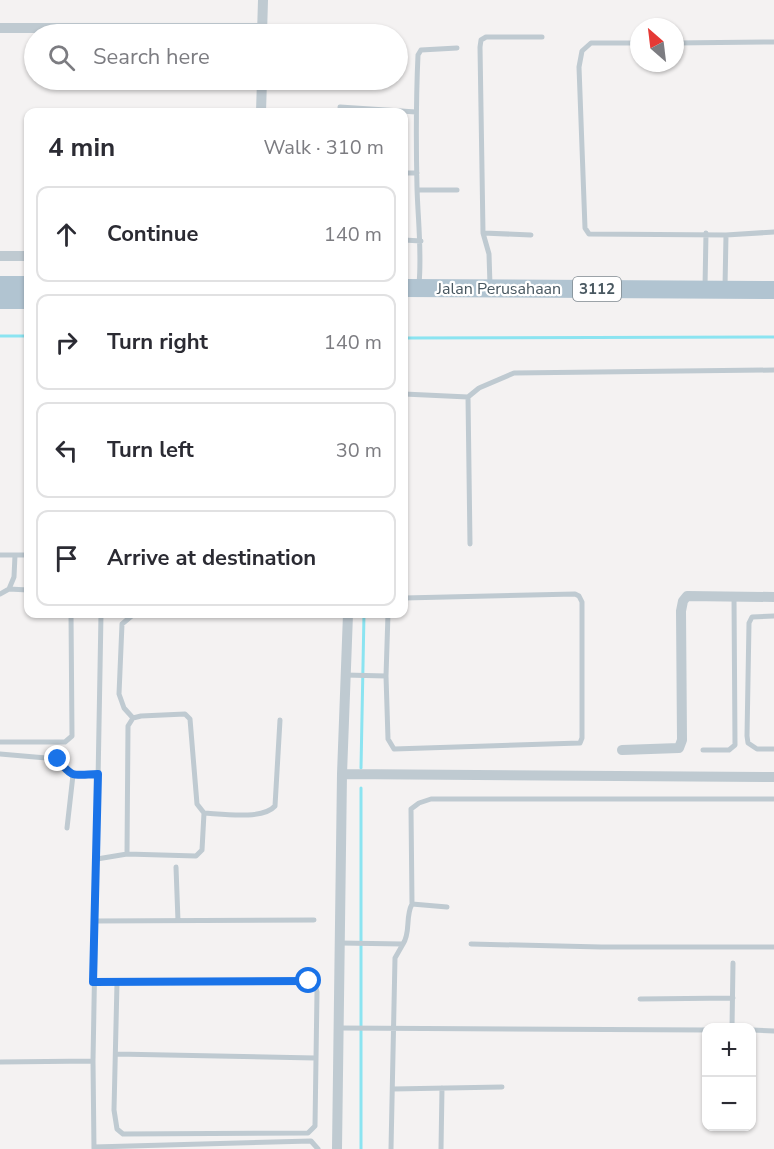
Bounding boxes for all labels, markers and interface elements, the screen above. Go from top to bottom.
north arrow [630,18,684,72]
search box [24,24,408,90]
icon: search [45,41,78,74]
text: Search here [93,42,210,72]
text: 4 min [48,130,115,165]
text: Walk · 310 m [264,134,384,161]
icon: ahead [50,218,83,251]
text: Continue [107,219,198,249]
text: 140 m [324,221,382,248]
road number: 3112 [573,277,621,301]
street label: Jalan Perusahaan [436,278,561,300]
icon: right [50,326,83,359]
text: Turn right [107,327,208,357]
text: 140 m [324,329,382,356]
icon: left [50,434,83,467]
text: Turn left [107,435,194,465]
text: 30 m [336,437,382,464]
icon: arrive [50,542,83,575]
text: Arrive at destination [107,543,316,573]
route end [44,745,70,771]
route start [295,967,321,993]
map controls [702,1023,756,1131]
button: + [702,1023,756,1077]
button: − [702,1077,756,1131]

